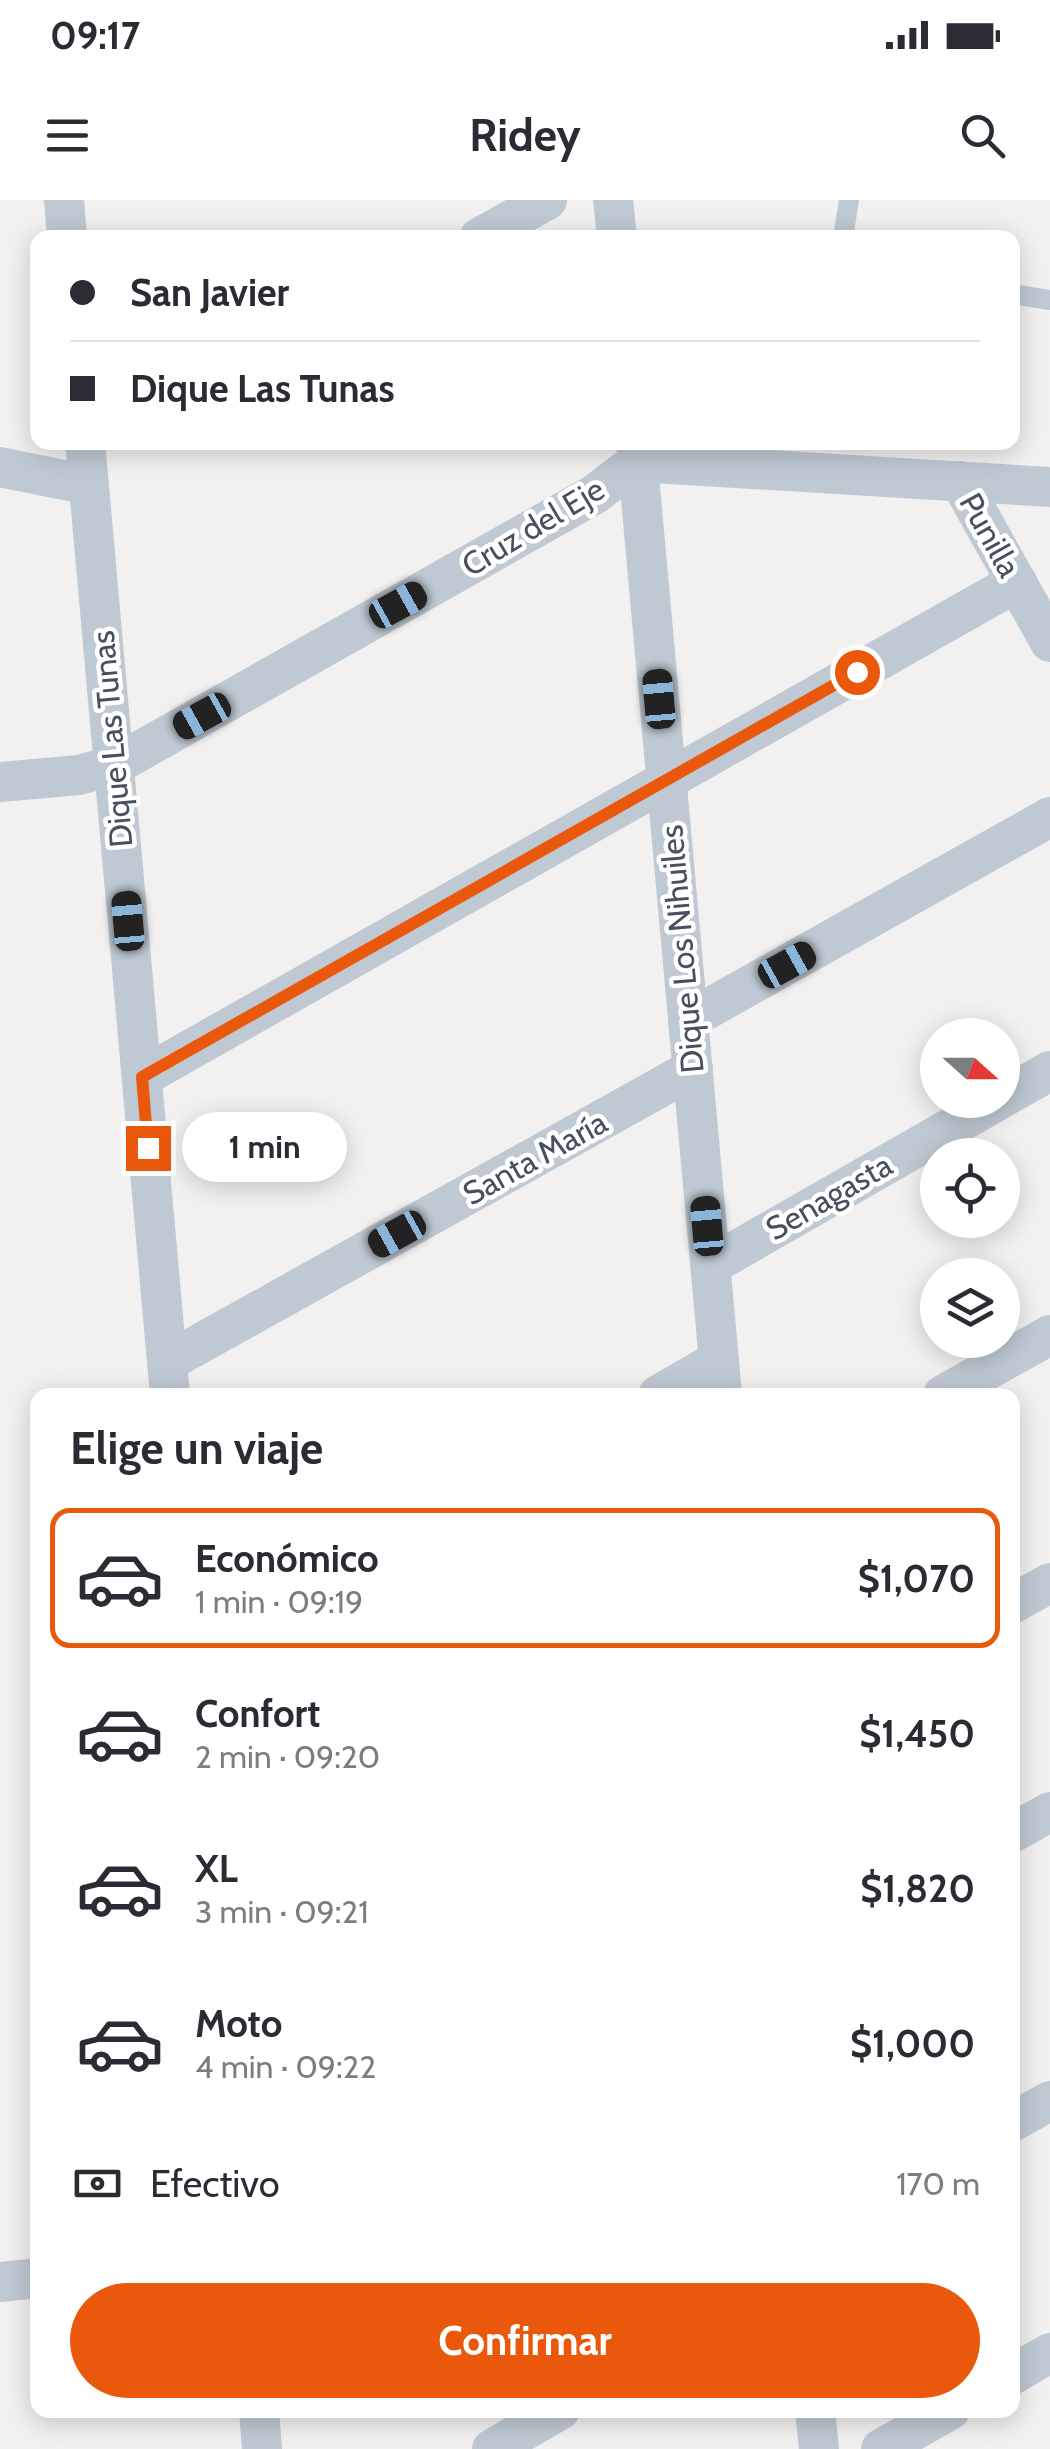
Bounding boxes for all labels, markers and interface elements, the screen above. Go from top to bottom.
text: 09:17 [50,12,140,59]
icon: menu [40,108,95,163]
text: Ridey [469,108,581,162]
icon: search [955,108,1010,163]
text: San Javier [130,269,289,316]
text: Dique Las Tunas [130,365,394,412]
street label: Cruz del Eje [455,469,611,584]
street label: Punilla [952,486,1030,584]
car [364,577,432,633]
street label: Dique Las Tunas [83,629,140,849]
route start [835,650,880,695]
car [641,668,677,730]
car [168,688,236,744]
street label: Dique Los Nihuiles [651,823,712,1075]
car [110,890,146,952]
car [753,937,821,993]
north arrow [920,1018,1020,1118]
map controls [920,1018,1020,1358]
street label: Santa María [456,1102,614,1213]
callout: 1 min [183,1113,348,1183]
route end [126,1126,171,1171]
text: 1 min [228,1127,301,1166]
button: locate [920,1138,1020,1238]
street label: Senagasta [759,1145,899,1248]
car [689,1195,725,1257]
car [363,1206,431,1262]
button: layers [920,1258,1020,1358]
text: Elige un viaje [70,1421,323,1475]
icon: car [75,1533,165,1623]
text: Económico [195,1535,379,1582]
text: $1,070 [858,1555,975,1602]
text: 1 min · 09:19 [195,1582,363,1621]
icon: car [75,1688,165,1778]
text: Confort [195,1690,320,1737]
text: $1,450 [859,1710,975,1757]
text: 2 min · 09:20 [195,1737,380,1776]
icon: car [75,1843,165,1933]
text: XL [195,1845,238,1892]
text: $1,820 [860,1865,975,1912]
text: 3 min · 09:21 [195,1892,369,1931]
icon: car [75,1998,165,2088]
text: Moto [195,2000,282,2047]
text: $1,000 [850,2020,975,2067]
text: 4 min · 09:22 [195,2047,376,2086]
icon: cash [70,2156,125,2211]
text: Efectivo [150,2160,280,2207]
text: 170 m [896,2164,980,2203]
button: Confirmar [70,2283,980,2398]

